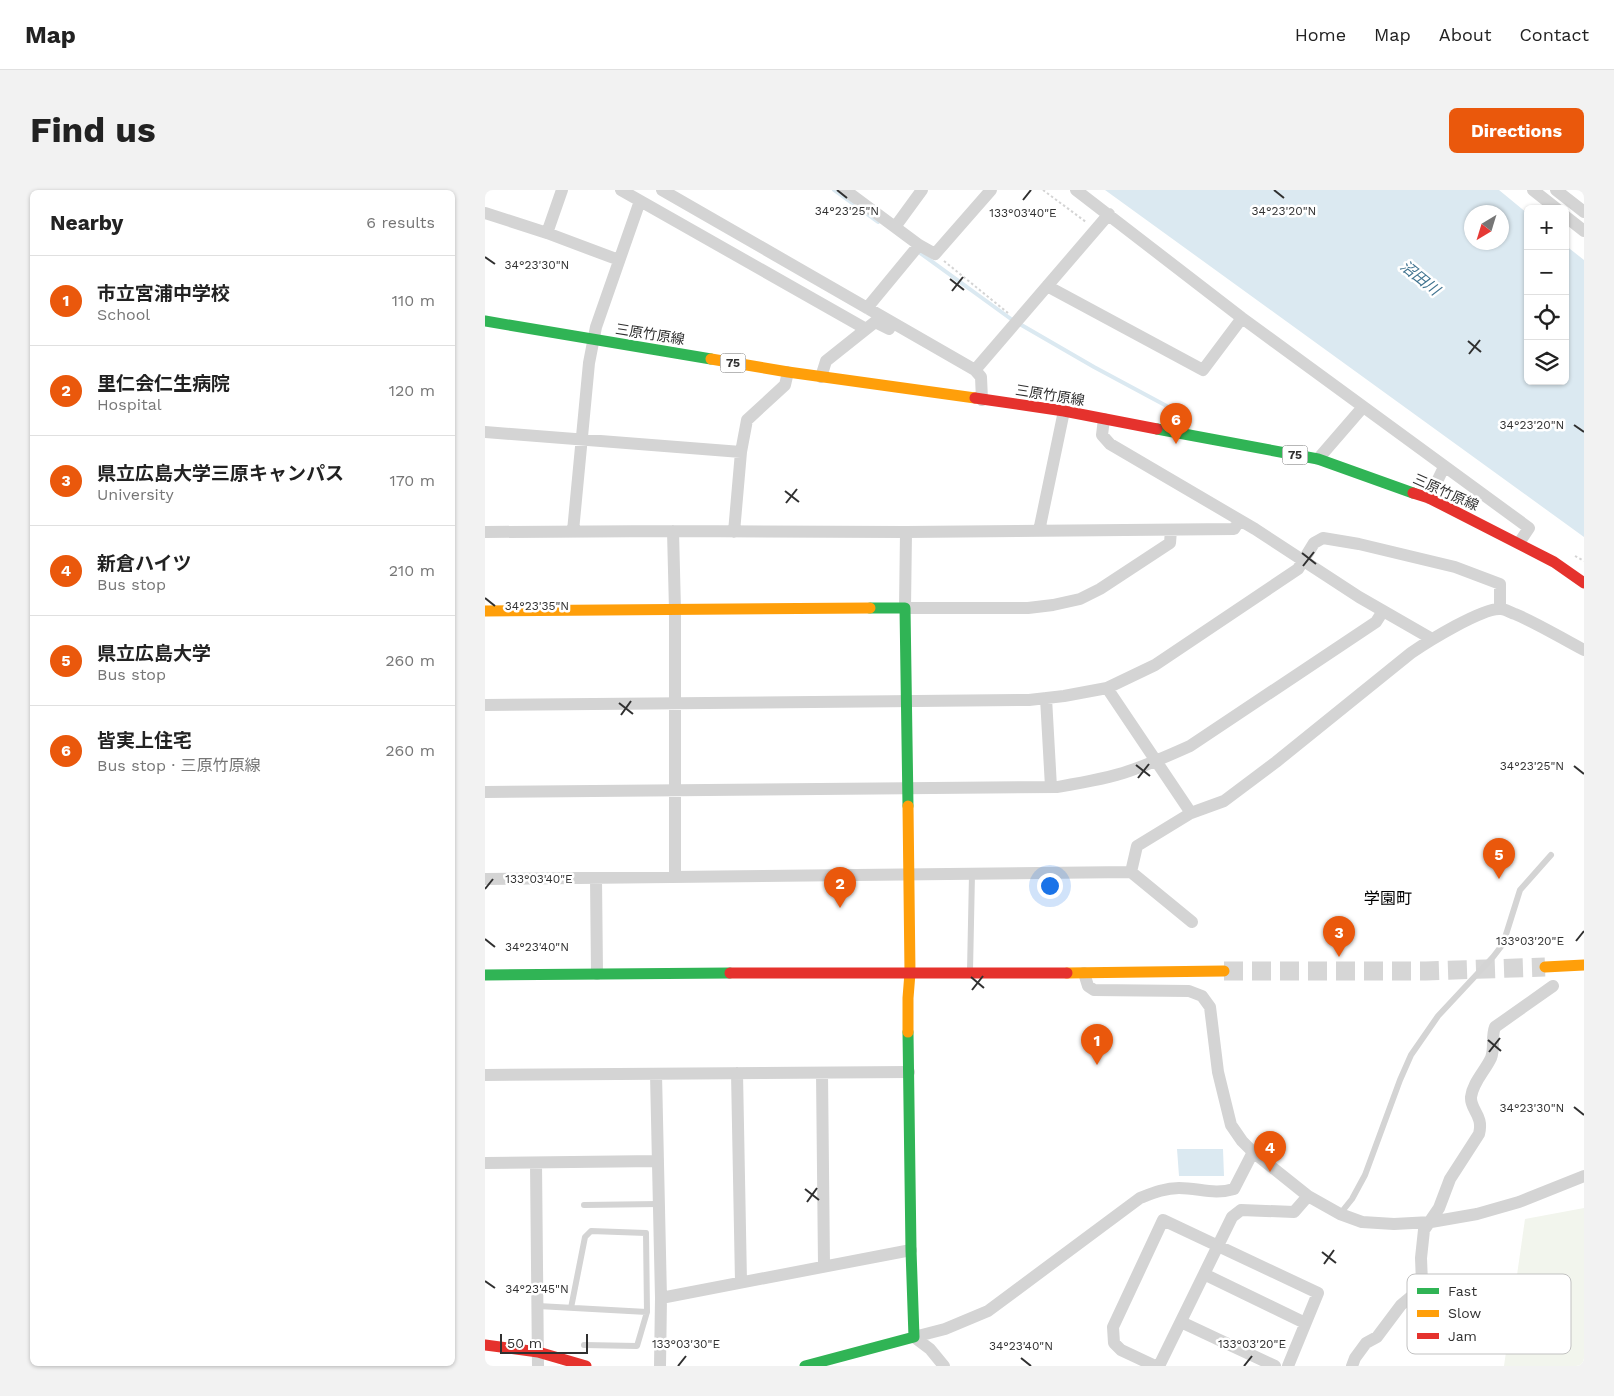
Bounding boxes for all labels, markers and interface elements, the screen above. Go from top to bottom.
text: Map [25,21,76,49]
text: Home [1295,24,1346,45]
text: Map [1374,24,1411,45]
text: About [1439,24,1491,45]
text: Contact [1519,24,1589,45]
button: Directions [1449,108,1584,153]
text: Find us [30,109,156,151]
text: 34°23'25"N [815,204,879,218]
text: 34°23'20"N [1252,204,1316,218]
north arrow [1464,205,1509,250]
map controls [1524,205,1569,385]
button: + [1524,205,1569,250]
text: 133°03'40"E [989,206,1057,220]
text: Nearby [50,210,123,235]
text: 6 results [366,213,435,232]
button: − [1524,250,1569,295]
water label: 沼田川 [1397,257,1445,300]
text: 34°23'30"N [505,258,569,272]
text: 市立宮浦中学校 [97,282,230,305]
text: 1 [63,291,69,310]
text: 110 m [392,291,435,310]
button: locate [1524,295,1569,340]
text: School [97,305,150,324]
street label: 三原竹原線 [614,321,686,347]
button: layers [1524,340,1569,385]
road number: 75 [721,354,745,372]
text: 里仁会仁生病院 [97,372,230,395]
text: 2 [61,381,71,400]
text: 120 m [389,381,435,400]
street label: 三原竹原線 [1014,382,1086,408]
text: Hospital [97,395,162,414]
pin: 6 [1160,403,1192,444]
text: 34°23'20"N [1500,418,1564,432]
road number: 75 [1283,446,1307,464]
text: 県立広島大学三原キャンパス [97,462,344,485]
street label: 三原竹原線 [1411,470,1481,514]
text: 3 [61,471,71,490]
text: 170 m [389,471,435,490]
text: University [97,485,174,504]
text: 新倉ハイツ [97,552,192,575]
text: 4 [61,561,71,580]
text: 210 m [389,561,435,580]
text: Bus stop [97,575,166,594]
text: 34°23'35"N [505,599,569,613]
text: 県立広島大学 [97,642,211,665]
text: 5 [61,651,71,670]
text: 260 m [385,651,435,670]
text: Bus stop [97,665,166,684]
text: 皆実上住宅 [97,729,192,752]
text: 6 [61,741,71,760]
text: 260 m [385,741,435,760]
text: Bus stop · 三原竹原線 [97,756,261,775]
text: 34°23'25"N [1500,759,1564,773]
pin: 5 [1483,838,1515,879]
pin: 2 [824,867,856,908]
text: 133°03'40"E [505,872,573,886]
your location [1037,873,1063,899]
district label: 学園町 [1364,889,1412,908]
pin: 3 [1323,916,1355,957]
text: 133°03'20"E [1496,934,1564,948]
text: 34°23'40"N [505,940,569,954]
pin: 1 [1081,1024,1113,1065]
text: 34°23'30"N [1500,1101,1564,1115]
pin: 4 [1254,1131,1286,1172]
legend [1407,1274,1571,1354]
text: 34°23'45"N [505,1282,569,1296]
text: Fast [1448,1283,1477,1299]
text: Slow [1448,1305,1481,1321]
text: Jam [1448,1328,1477,1344]
scale bar [500,1331,587,1354]
text: 50 m [507,1335,542,1351]
text: 133°03'30"E [652,1337,720,1351]
text: 133°03'20"E [1218,1337,1286,1351]
text: 34°23'40"N [989,1339,1053,1353]

